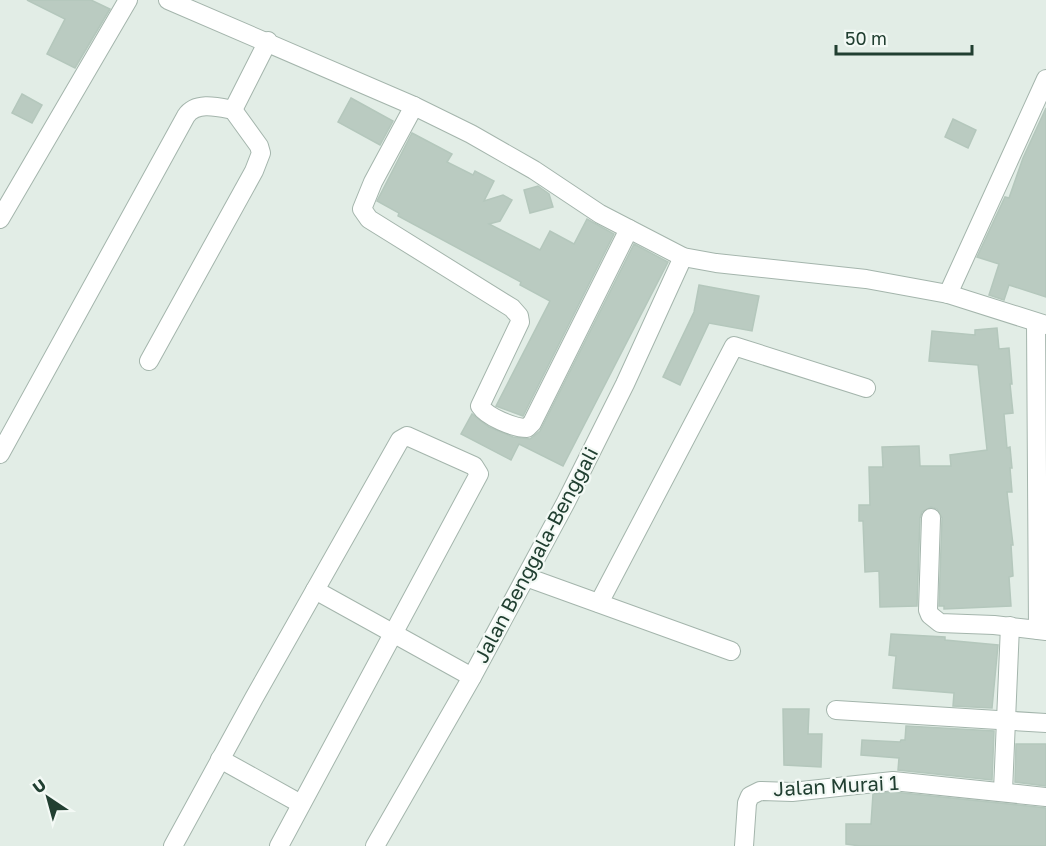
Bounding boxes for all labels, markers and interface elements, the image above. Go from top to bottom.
scale bar [836,18,972,56]
text: 50 m [845,27,887,49]
street label: Jalan Benggala-Benggali [468,443,602,667]
north arrow [18,768,78,828]
street label: Jalan Murai 1 [773,770,900,800]
text: U [29,774,50,797]

